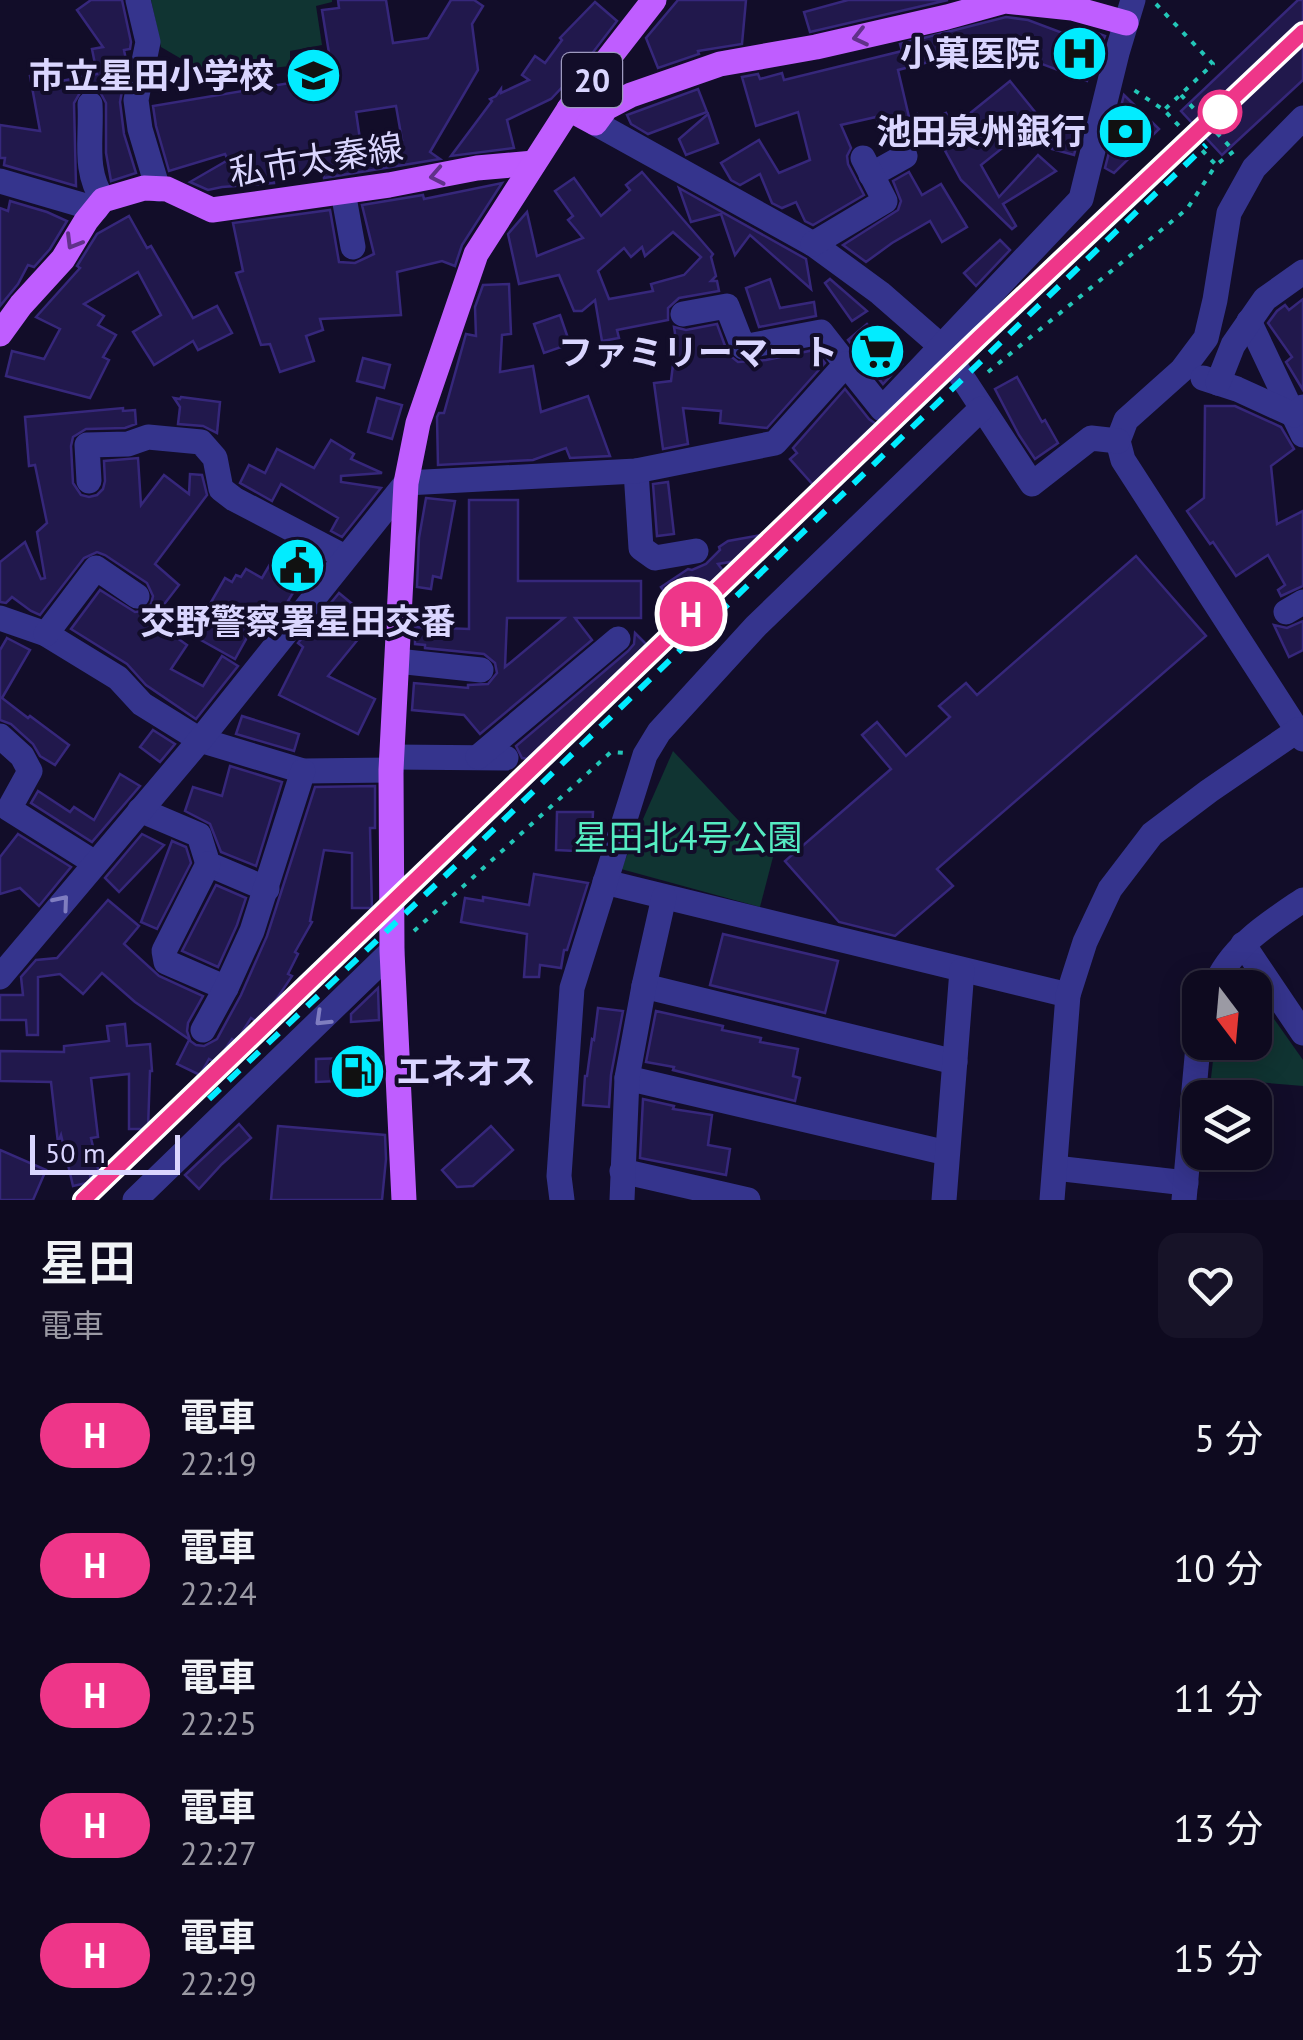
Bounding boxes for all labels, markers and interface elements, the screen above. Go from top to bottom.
hospital icon: 小菓医院 [1049,23,1109,83]
one-way arrow [852,25,869,46]
place label: 小菓医院 [900,30,1040,76]
school or university icon: 市立星田小学校 [283,45,343,105]
place label: 市立星田小学校 [29,52,274,98]
road number: 20 [562,53,622,107]
unlabelled marker [1199,91,1241,133]
bank icon: 池田泉州銀行 [1095,101,1155,161]
place label: 池田泉州銀行 [876,108,1086,154]
street label: 私市太秦線 [226,123,406,195]
one-way arrow [429,164,446,185]
one-way arrow [66,232,85,250]
supermarket icon: ファミリーマート [847,322,907,382]
place label: ファミリーマート [558,329,838,375]
public building icon: 交野警察署星田交番 [268,535,328,595]
line badge: H [658,582,724,646]
text: H [680,591,702,637]
place label: 交野警察署星田交番 [140,598,456,644]
park label: 星田北4号公園 [573,814,803,860]
one-way arrow [51,895,69,914]
north arrow [1182,970,1272,1060]
map controls [1182,970,1272,1170]
one-way arrow [316,1007,334,1025]
fuel station icon: エネオス [327,1041,387,1101]
place label: エネオス [396,1048,536,1094]
button: layers [1182,1080,1272,1170]
scale bar [30,1130,180,1174]
text: 50 m [45,1134,106,1171]
text: 星田 [40,1231,136,1293]
button: heart [1158,1233,1263,1338]
text: 電車 [40,1304,104,1346]
text: 電車 [180,1392,256,1441]
text: H [84,1412,106,1458]
text: 5 分 [1194,1413,1263,1462]
text: 22:19 [180,1442,257,1484]
text: 電車 [180,1522,256,1571]
text: H [84,1542,106,1588]
text: 10 分 [1173,1543,1263,1592]
text: 22:24 [180,1572,257,1614]
text: 電車 [180,1652,256,1701]
text: H [84,1672,106,1718]
text: 11 分 [1173,1673,1263,1722]
text: 22:25 [180,1702,257,1744]
text: 電車 [180,1782,256,1831]
text: H [84,1802,106,1848]
text: 13 分 [1173,1803,1263,1852]
text: 22:27 [180,1832,257,1874]
text: 電車 [180,1912,256,1961]
text: H [84,1932,106,1978]
text: 15 分 [1173,1933,1263,1982]
text: 22:29 [180,1962,257,2004]

